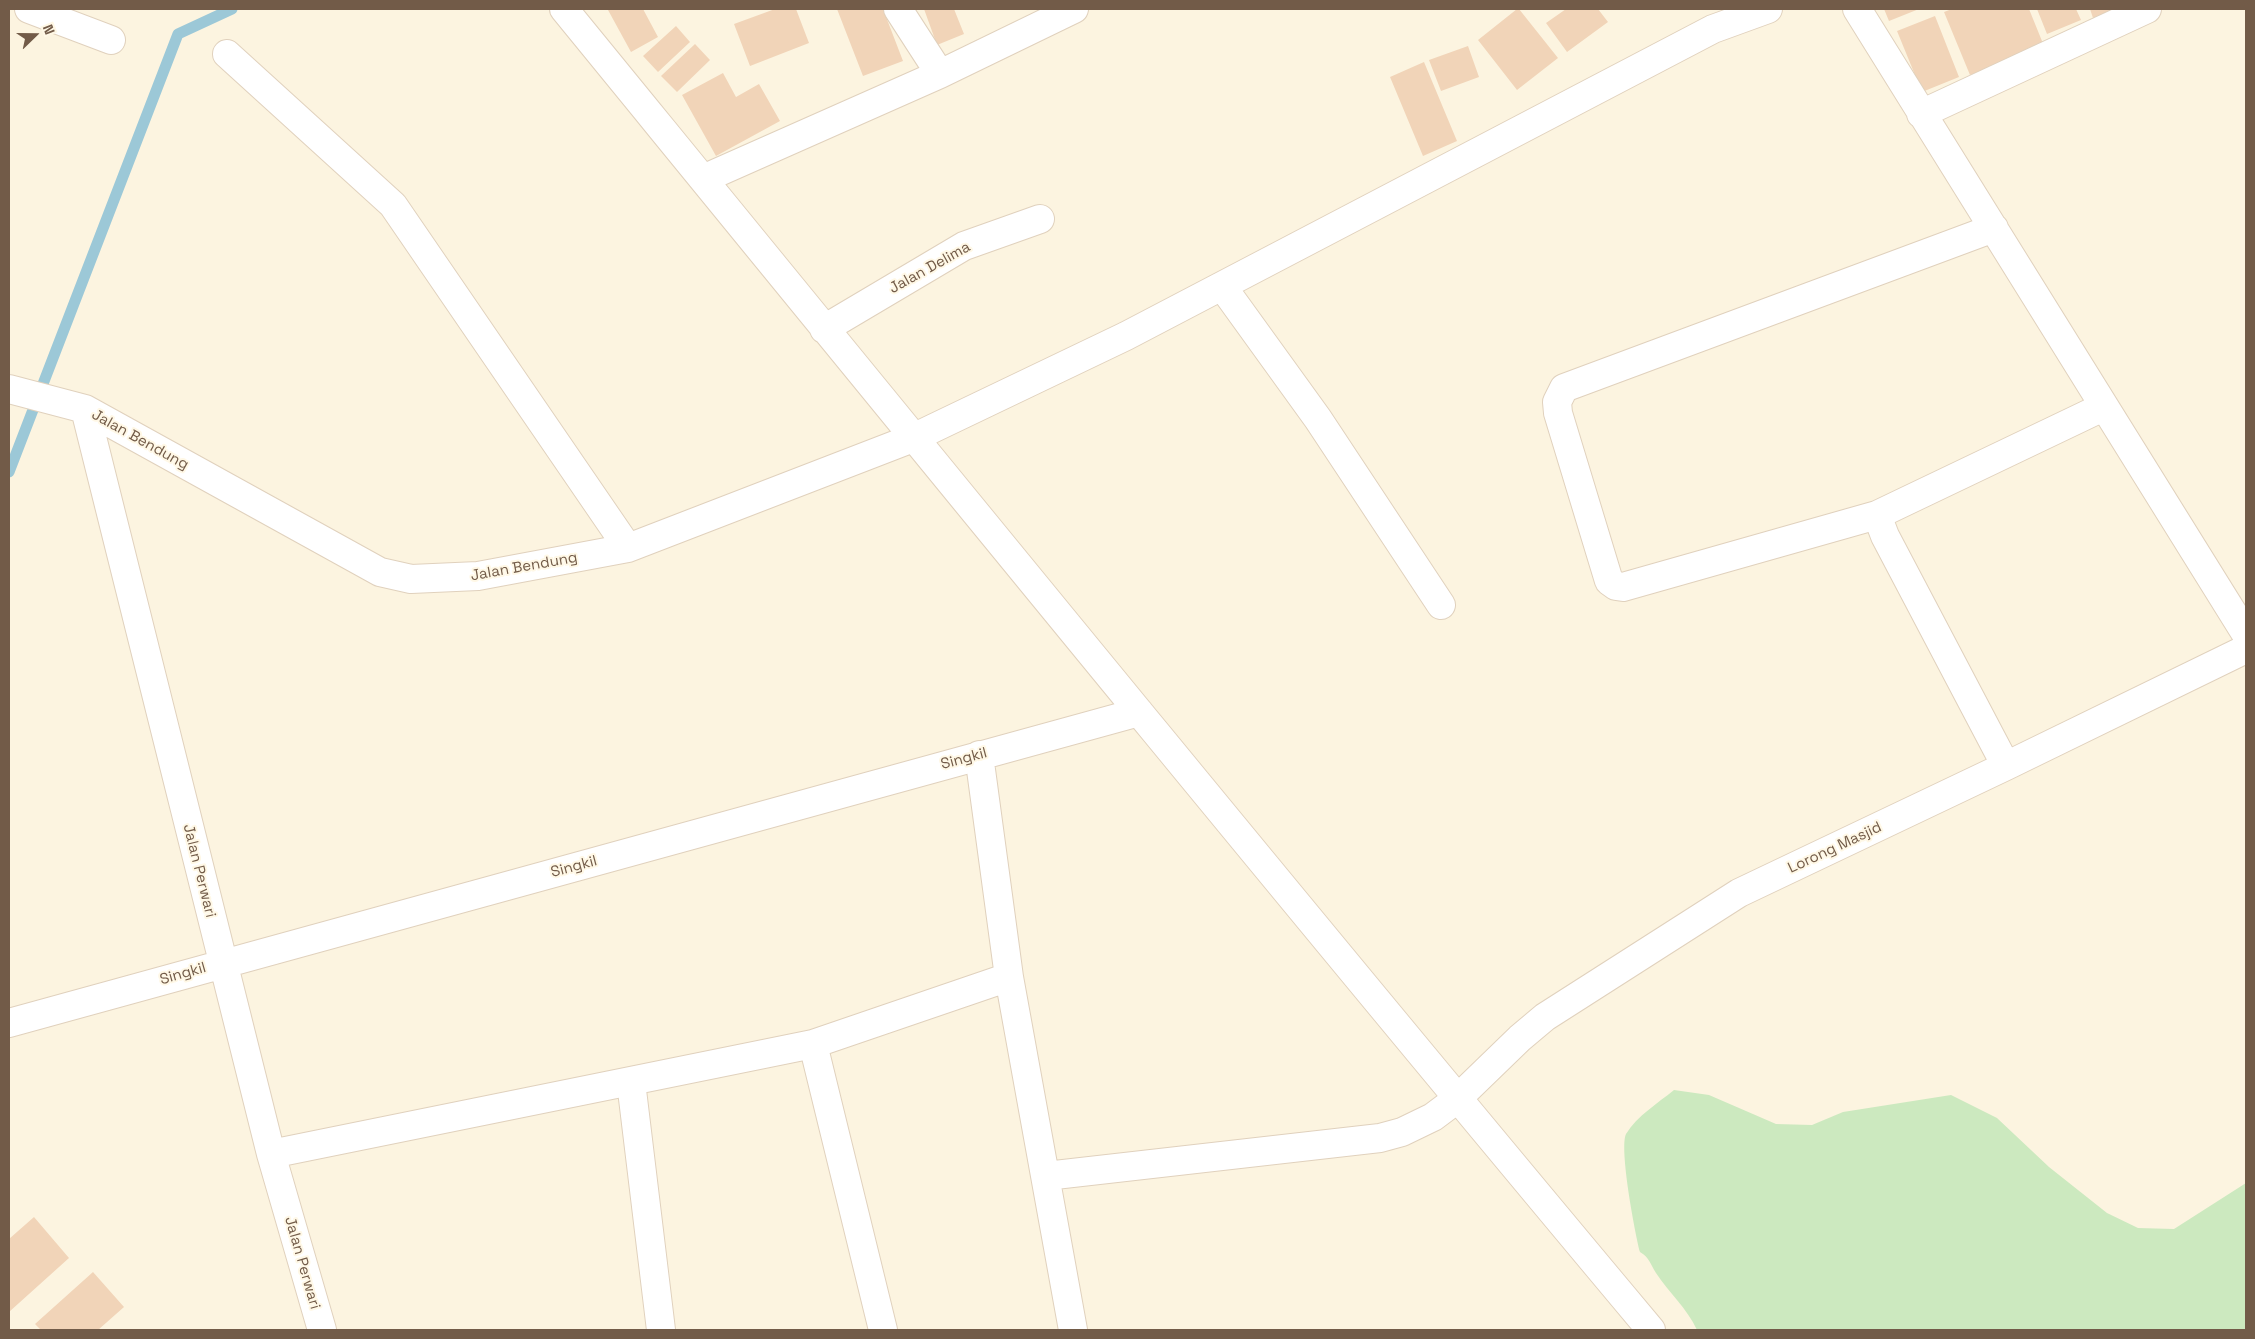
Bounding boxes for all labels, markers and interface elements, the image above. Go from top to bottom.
north arrow [10,10,60,60]
text: N [39,22,59,37]
street label: Jalan Delima [886,238,974,298]
street label: Jalan Bendung [88,406,192,474]
street label: Jalan Bendung [469,549,579,585]
street label: Singkil [939,744,989,774]
street label: Lorong Masjid [1785,818,1885,878]
street label: Jalan Perwari [179,822,219,920]
street label: Singkil [549,852,599,882]
street label: Singkil [158,959,208,989]
street label: Jalan Perwari [280,1215,324,1311]

